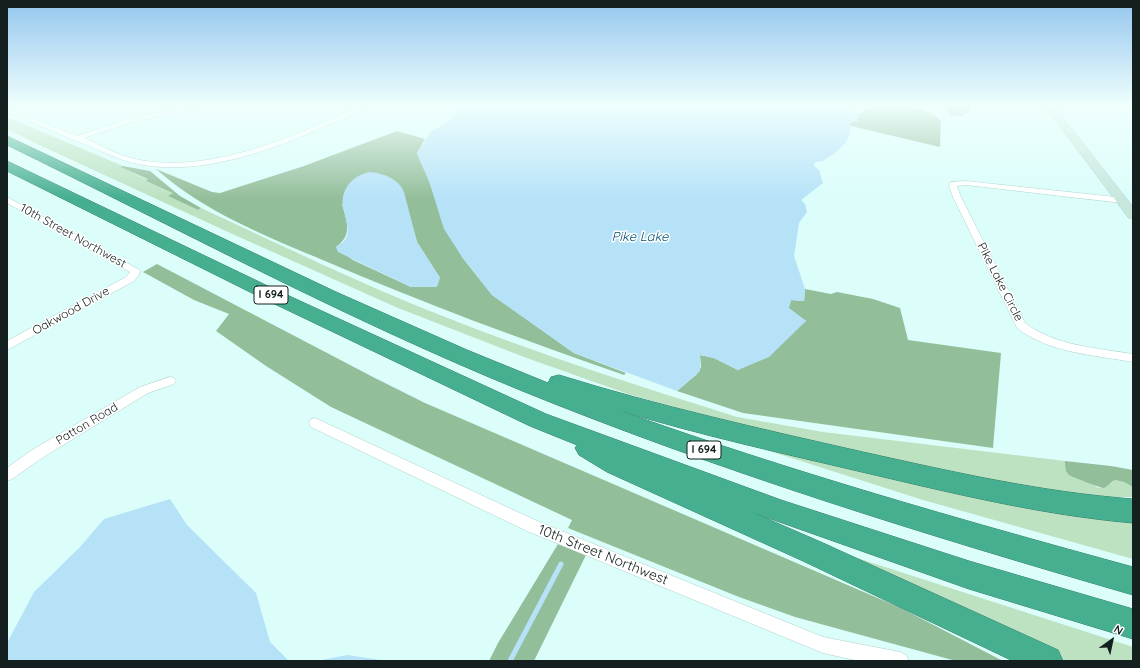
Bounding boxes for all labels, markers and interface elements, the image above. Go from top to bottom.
street label: 10th Street Northwest [18,201,128,271]
water label: Pike Lake [612,229,668,245]
street label: Pike Lake Circle [974,240,1026,324]
street label: Oakwood Drive [30,284,112,338]
road number: I 694 [254,286,288,304]
street label: Patton Road [53,400,121,448]
road number: I 694 [687,441,721,459]
street label: 10th Street Northwest [536,521,670,589]
north arrow [1092,620,1132,660]
text: N [1111,622,1126,638]

